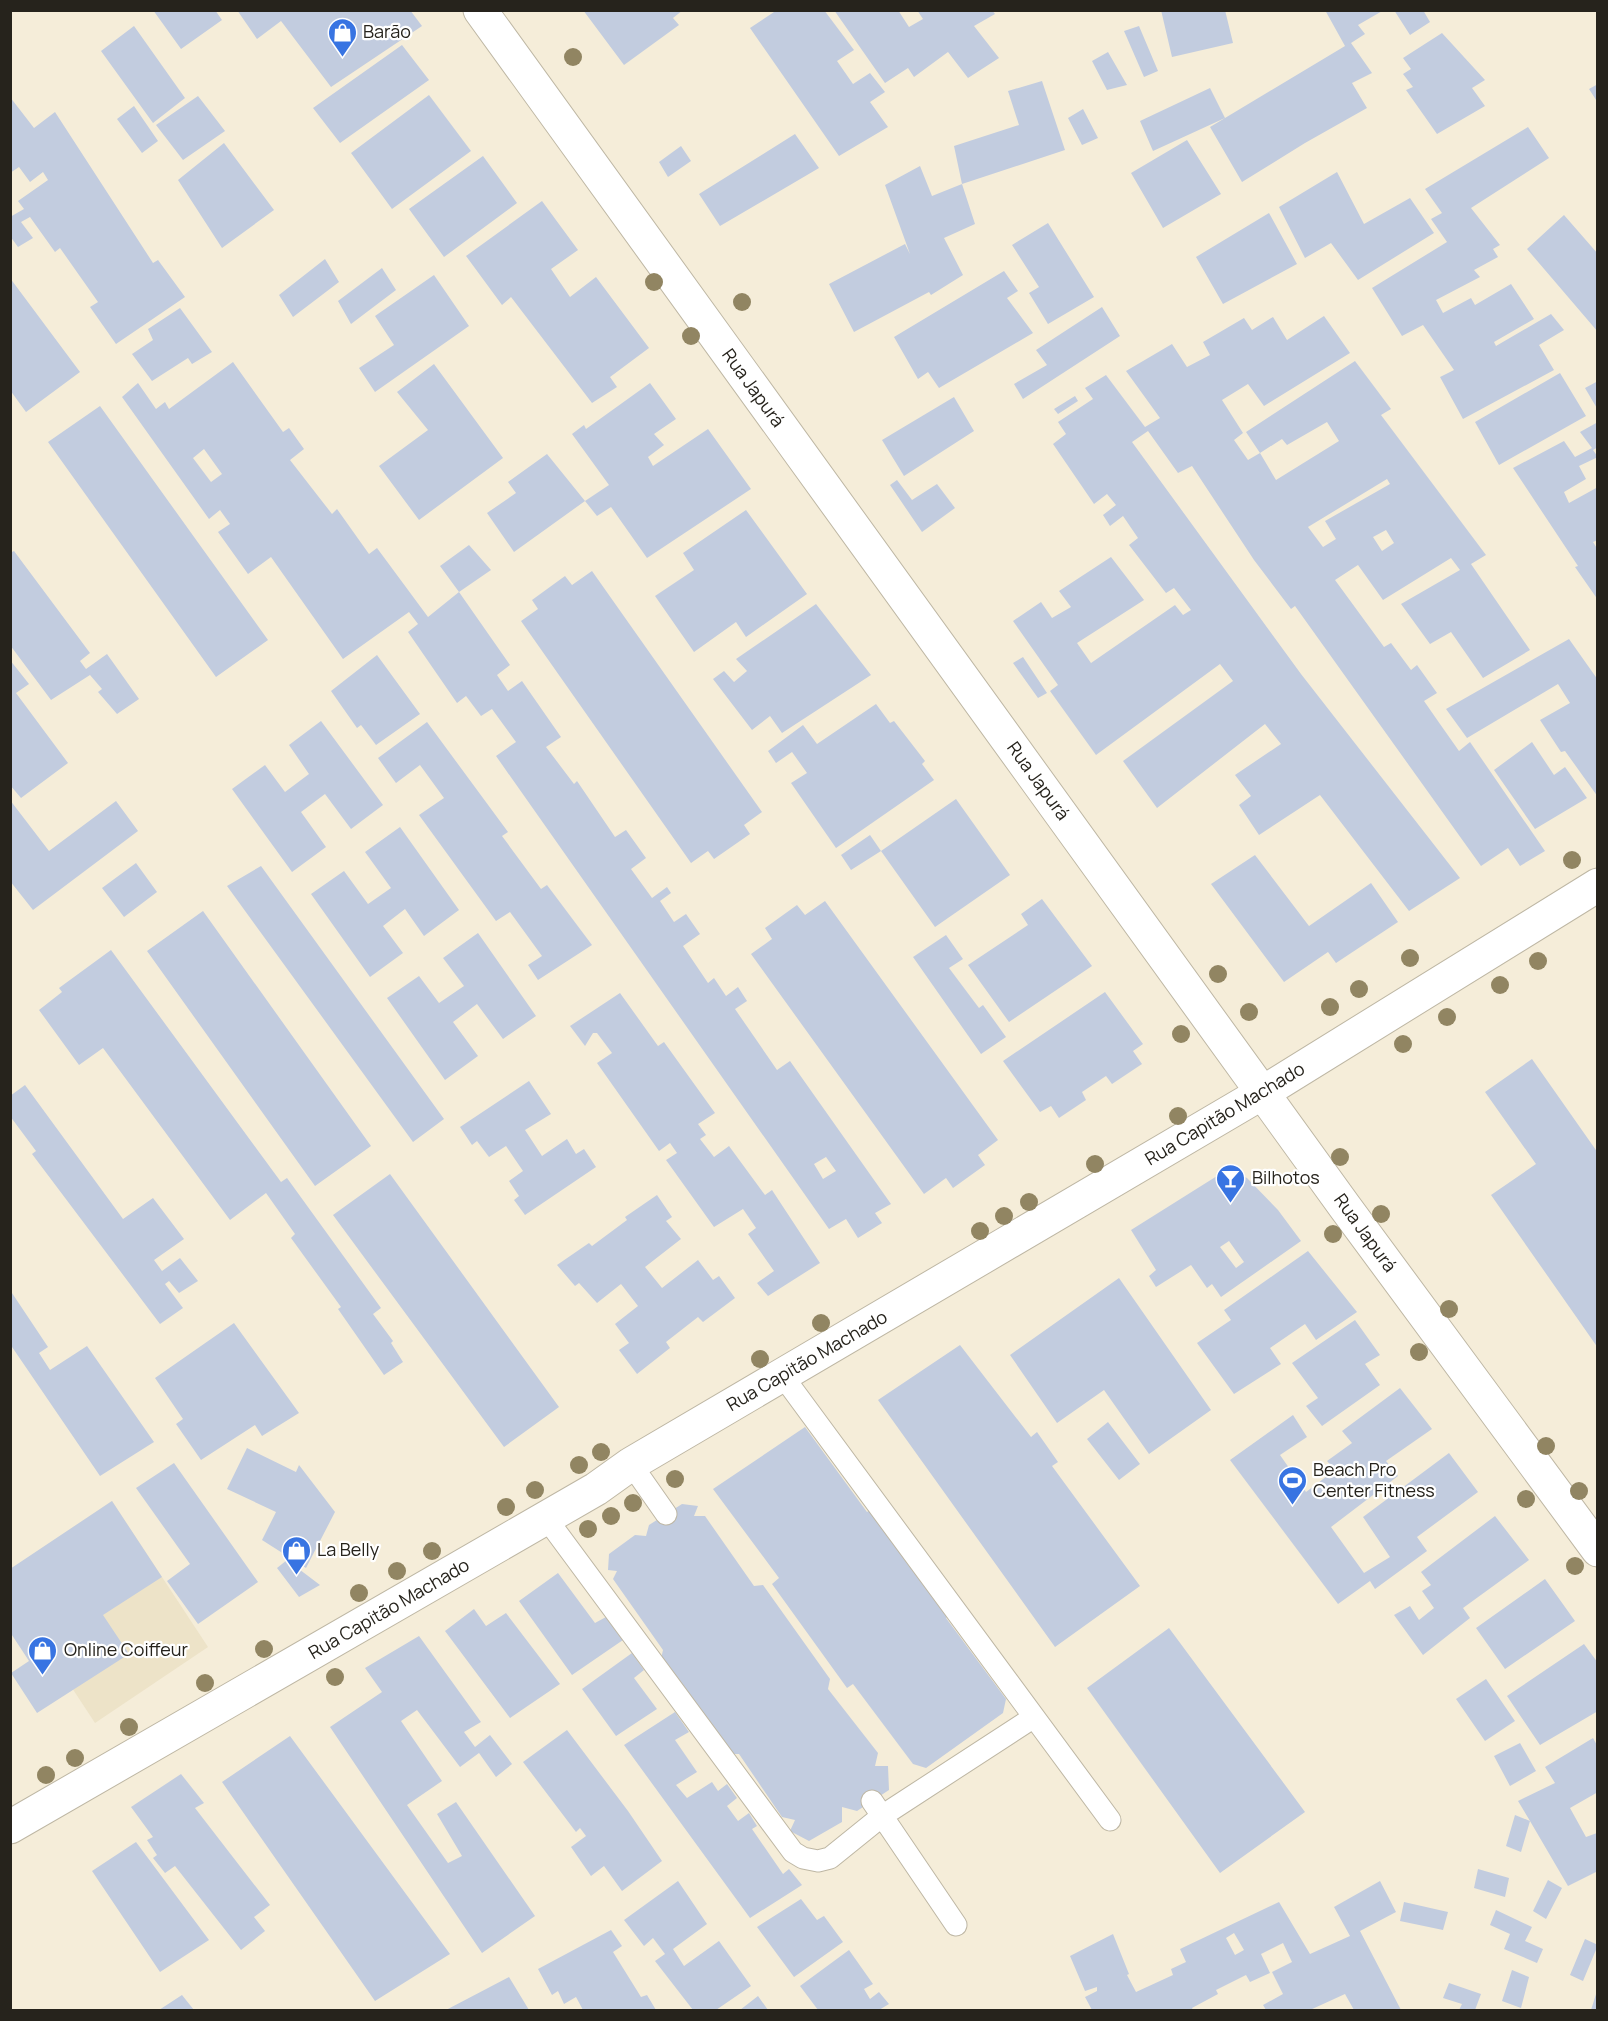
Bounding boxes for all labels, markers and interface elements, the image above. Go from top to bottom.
shop icon: Barão [326,16,358,58]
place label: Barão [363,19,411,43]
street label: Rua Japurá [717,343,790,431]
street label: Rua Japurá [1002,736,1075,824]
street label: Rua Capitão Machado [1140,1056,1309,1170]
bar icon: Bilhotos [1215,1162,1247,1204]
place label: Bilhotos [1252,1165,1320,1189]
street label: Rua Japurá [1329,1188,1402,1276]
street label: Rua Capitão Machado [722,1304,891,1416]
place label: Beach Pro Center Fitness [1313,1457,1435,1502]
sports icon: Beach Pro Center Fitness [1276,1464,1308,1506]
shop icon: La Belly [280,1534,312,1576]
place label: La Belly [317,1537,380,1561]
street label: Rua Capitão Machado [304,1552,473,1664]
shop icon: Online Coiffeur [27,1634,59,1676]
place label: Online Coiffeur [64,1637,188,1661]

